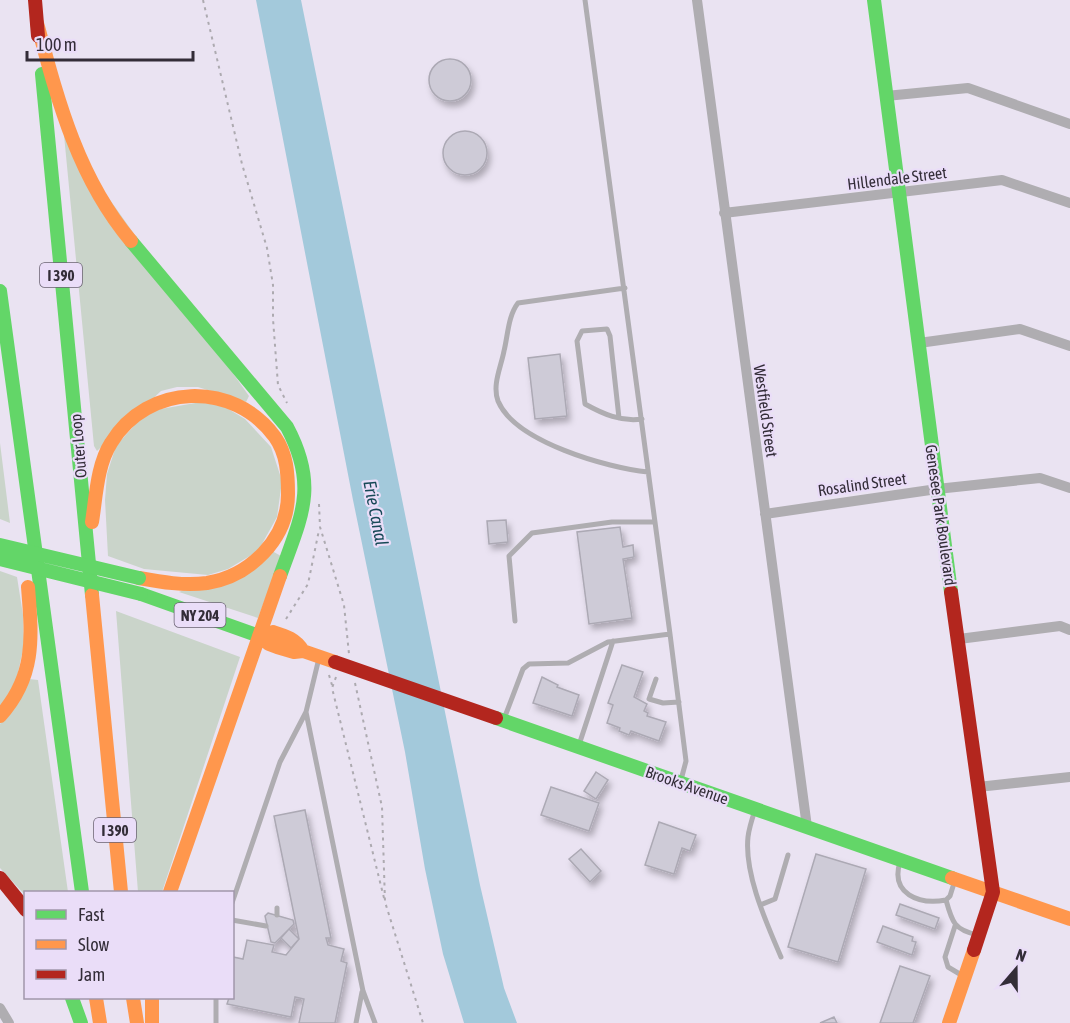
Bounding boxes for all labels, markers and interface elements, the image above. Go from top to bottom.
scale bar [27,24,194,62]
text: 100 m [36,34,77,55]
street label: Hillendale Street [846,163,948,193]
road number: I 390 [40,263,82,287]
street label: Westfield Street [751,364,781,459]
street label: Outer Loop [66,413,91,479]
street label: Genesee Park Boulevard [922,443,960,587]
street label: Rosalind Street [817,469,908,499]
water label: Erie Canal [359,479,393,547]
road number: NY 204 [174,603,226,627]
street label: Brooks Avenue [643,762,731,808]
road number: I 390 [94,818,136,842]
legend [24,891,234,999]
text: Fast [78,904,105,925]
text: Slow [78,934,109,955]
north arrow [986,939,1046,999]
text: N [1014,945,1029,965]
text: Jam [78,964,105,985]

